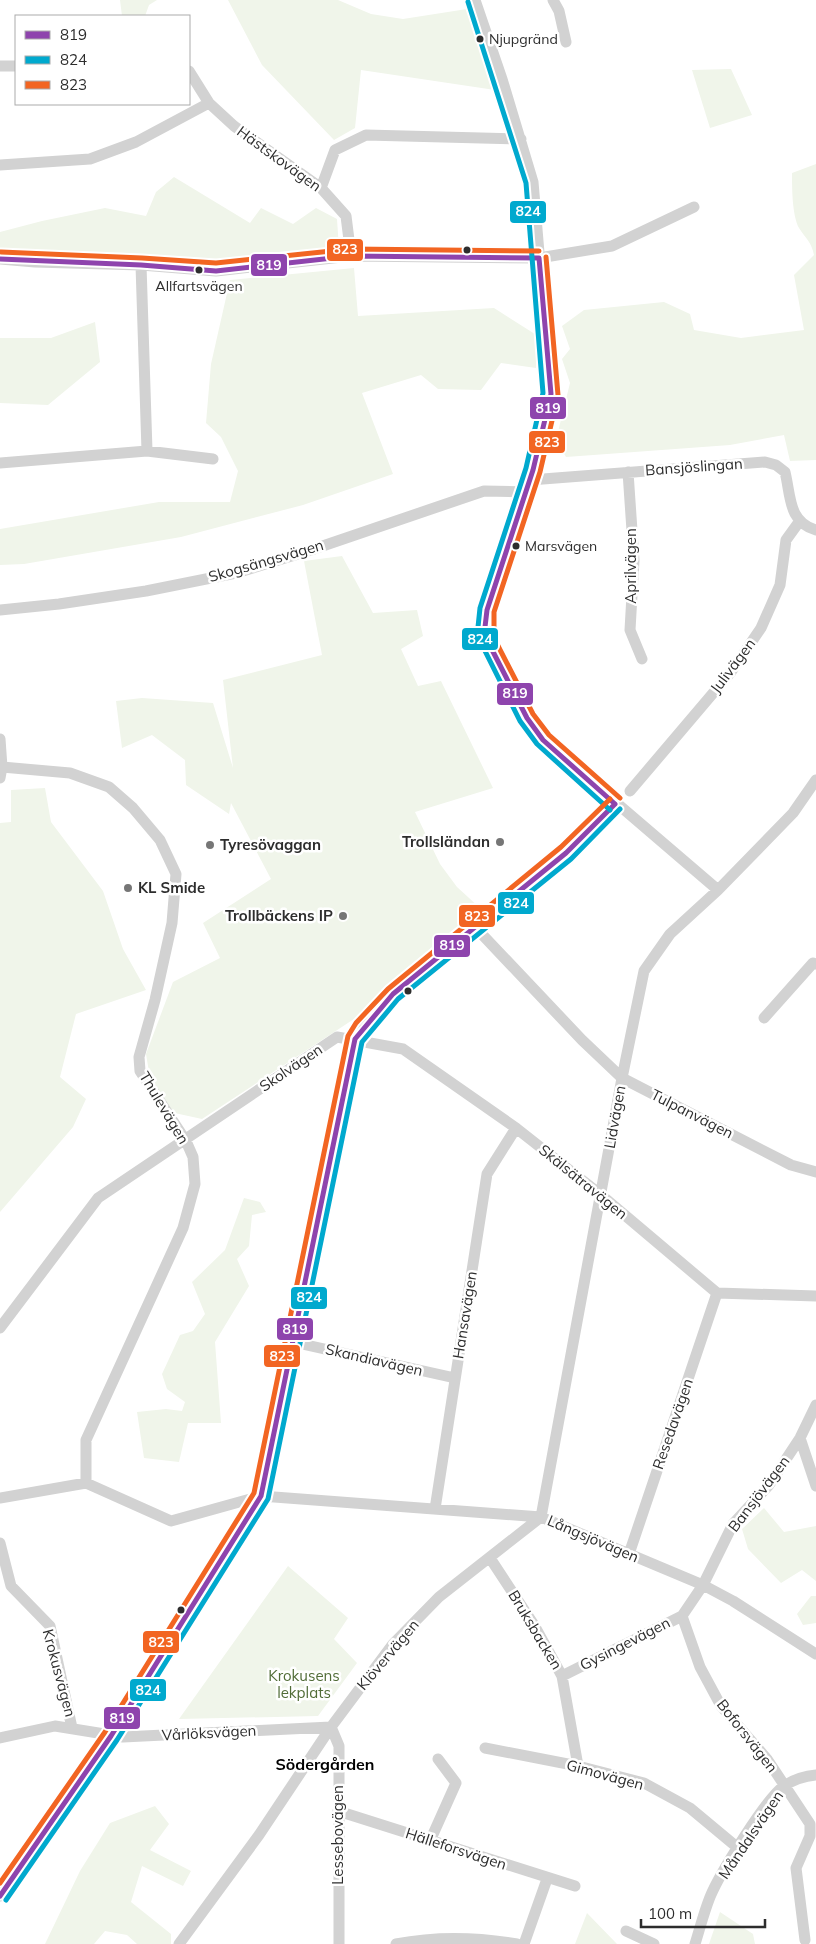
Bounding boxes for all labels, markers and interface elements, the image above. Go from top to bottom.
legend [15,15,190,105]
text: 819 [60,25,87,44]
place label: Njupgränd [489,30,558,48]
marker: Njupgränd [475,34,485,44]
text: 824 [60,50,87,69]
text: 823 [60,75,87,94]
street label: Hästskovägen [233,122,325,196]
line badge: 824 [509,200,547,224]
text: 824 [515,202,541,220]
line badge: 823 [326,238,364,262]
text: 823 [332,240,358,258]
unlabelled marker [462,245,472,255]
line badge: 819 [250,253,288,277]
text: 819 [256,256,282,274]
marker: Allfartsvägen [194,265,204,275]
place label: Allfartsvägen [155,277,243,295]
line badge: 819 [529,396,567,420]
text: 819 [535,399,561,417]
line badge: 823 [528,430,566,454]
text: 823 [534,433,560,451]
street label: Bansjöslingan [645,454,743,479]
street label: Aprilvägen [621,528,640,604]
street label: Skogsängsvägen [206,535,326,586]
place label: Marsvägen [525,537,597,555]
marker: Marsvägen [511,541,521,551]
line badge: 824 [461,627,499,651]
text: 824 [467,630,493,648]
street label: Julivägen [706,635,759,697]
line badge: 819 [496,682,534,706]
text: 819 [502,684,528,702]
place label: Trollsländan [402,832,490,851]
place label: Tyresövaggan [220,835,321,854]
marker: Trollsländan [494,836,506,848]
marker: Tyresövaggan [204,839,216,851]
place label: KL Smide [138,878,205,897]
marker: KL Smide [122,882,134,894]
line badge: 824 [497,891,535,915]
text: 824 [503,894,529,912]
line badge: 823 [458,904,496,928]
place label: Trollbäckens IP [225,906,333,925]
text: 823 [464,907,490,925]
marker: Trollbäckens IP [337,910,349,922]
line badge: 819 [433,934,471,958]
text: 819 [439,936,465,954]
unlabelled marker [403,986,413,996]
street label: Skolvägen [256,1040,326,1096]
street label: Thulevägen [135,1068,193,1147]
street label: Lidvägen [600,1084,629,1150]
street label: Tulpanvägen [648,1085,737,1142]
street label: Skälsätravägen [535,1140,631,1223]
street label: Hansavägen [448,1270,481,1360]
line badge: 824 [290,1286,328,1310]
text: 824 [296,1288,322,1306]
line badge: 819 [276,1317,314,1341]
text: 819 [282,1320,308,1338]
street label: Skandiavägen [324,1339,425,1380]
line badge: 823 [263,1344,301,1368]
text: 823 [269,1347,295,1365]
street label: Resedavägen [648,1376,697,1472]
street label: Bansjövägen [724,1452,793,1536]
street label: Långsjövägen [545,1511,642,1566]
street label: Bruksbacken [504,1587,567,1673]
unlabelled marker [176,1605,186,1615]
street label: Gysingevägen [577,1613,673,1674]
street label: Klövervägen [353,1615,423,1694]
street label: Krokusvägen [39,1627,80,1719]
line badge: 823 [142,1630,180,1654]
text: 823 [148,1633,174,1651]
park label: Krokusens lekplats [268,1666,340,1702]
line badge: 824 [129,1678,167,1702]
text: 824 [135,1681,161,1699]
street label: Boforsvägen [713,1695,782,1776]
line badge: 819 [103,1706,141,1730]
text: 819 [109,1709,135,1727]
street label: Vårlöksvägen [161,1721,257,1744]
district label: Södergården [275,1754,375,1774]
street label: Gimovägen [564,1755,646,1794]
street label: Lessebovägen [328,1785,347,1885]
street label: Måndalsvägen [714,1787,787,1883]
street label: Hälleforsvägen [403,1823,509,1874]
scale bar [641,1896,765,1928]
text: 100 m [648,1904,692,1923]

